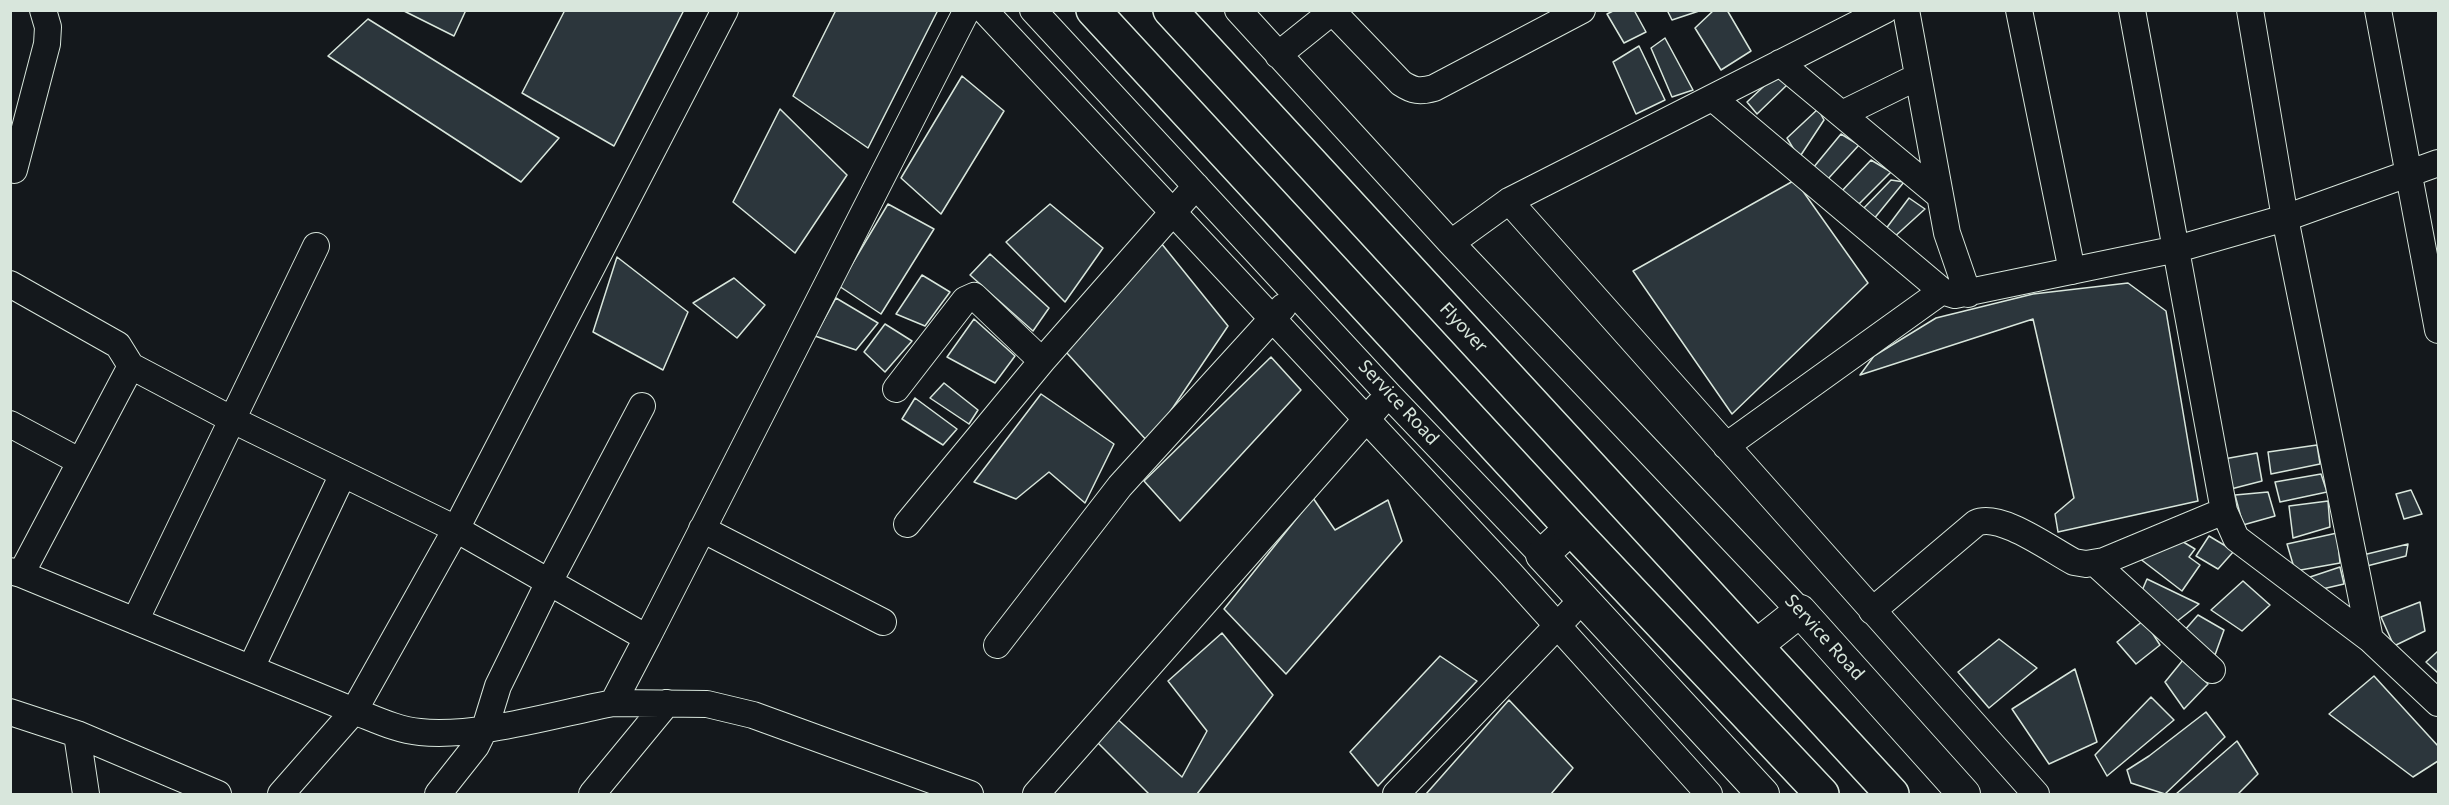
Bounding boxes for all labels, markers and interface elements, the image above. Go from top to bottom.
street label: Flyover [1434,299,1492,357]
street label: Service Road [1353,356,1443,450]
street label: Service Road [1780,591,1868,685]

